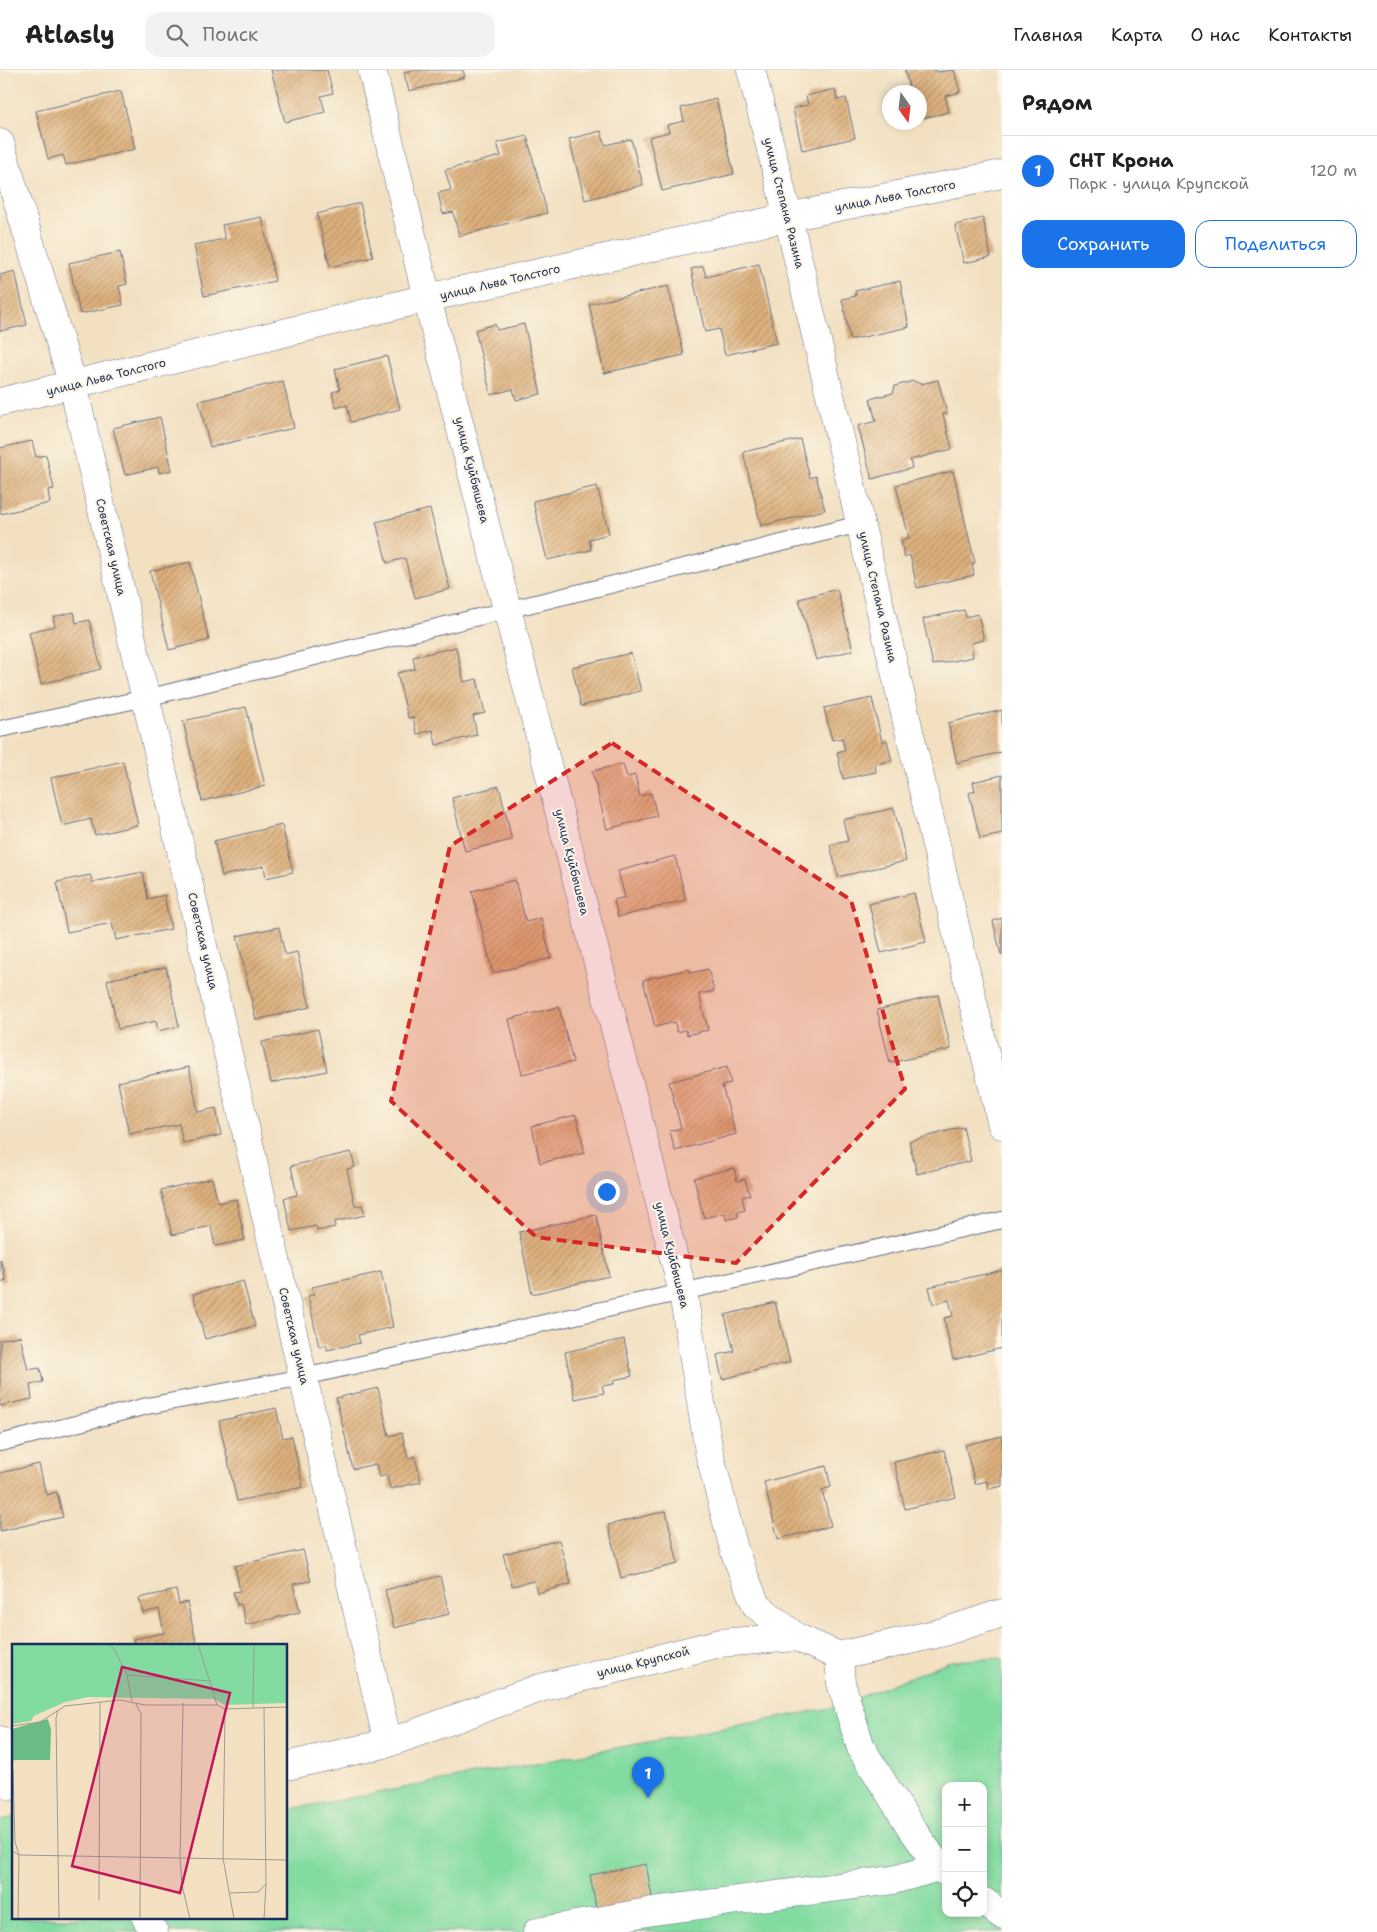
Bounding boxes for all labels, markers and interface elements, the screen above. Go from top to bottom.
search box [145,12,495,57]
text: Atlasly [25,19,115,51]
icon: search [163,21,191,49]
text: Поиск [203,22,258,47]
text: Главная [1013,23,1083,47]
text: Карта [1111,23,1163,47]
text: О нас [1191,23,1240,47]
text: Контакты [1268,23,1352,47]
north arrow [882,85,927,130]
text: Рядом [1022,89,1092,117]
street label: улица Степана Разина [760,136,808,271]
text: СНТ Крона [1069,148,1174,173]
text: 1 [1034,160,1042,181]
text: 120 m [1310,160,1357,181]
text: Парк · улица Крупской [1069,173,1249,194]
street label: улица Льва Толстого [833,176,957,216]
button: Сохранить [1022,220,1185,268]
button: Поделиться [1195,220,1357,268]
street label: улица Льва Толстого [438,260,562,304]
street label: улица Льва Толстого [44,354,168,400]
street label: улица Куйбышева [451,415,493,525]
street label: Советская улица [92,497,130,598]
street label: улица Степана Разина [855,530,901,665]
street label: улица Куйбышева [551,807,593,917]
street label: Советская улица [184,891,222,992]
your location [594,1179,620,1205]
street label: улица Куйбышева [651,1200,693,1310]
street label: Советская улица [275,1286,313,1387]
street label: улица Крупской [595,1643,691,1681]
inset map [12,1644,288,1920]
pin: 1 [632,1757,664,1798]
map controls [942,1782,987,1917]
button: + [942,1782,987,1827]
button: − [942,1827,987,1872]
button: locate [942,1872,987,1917]

